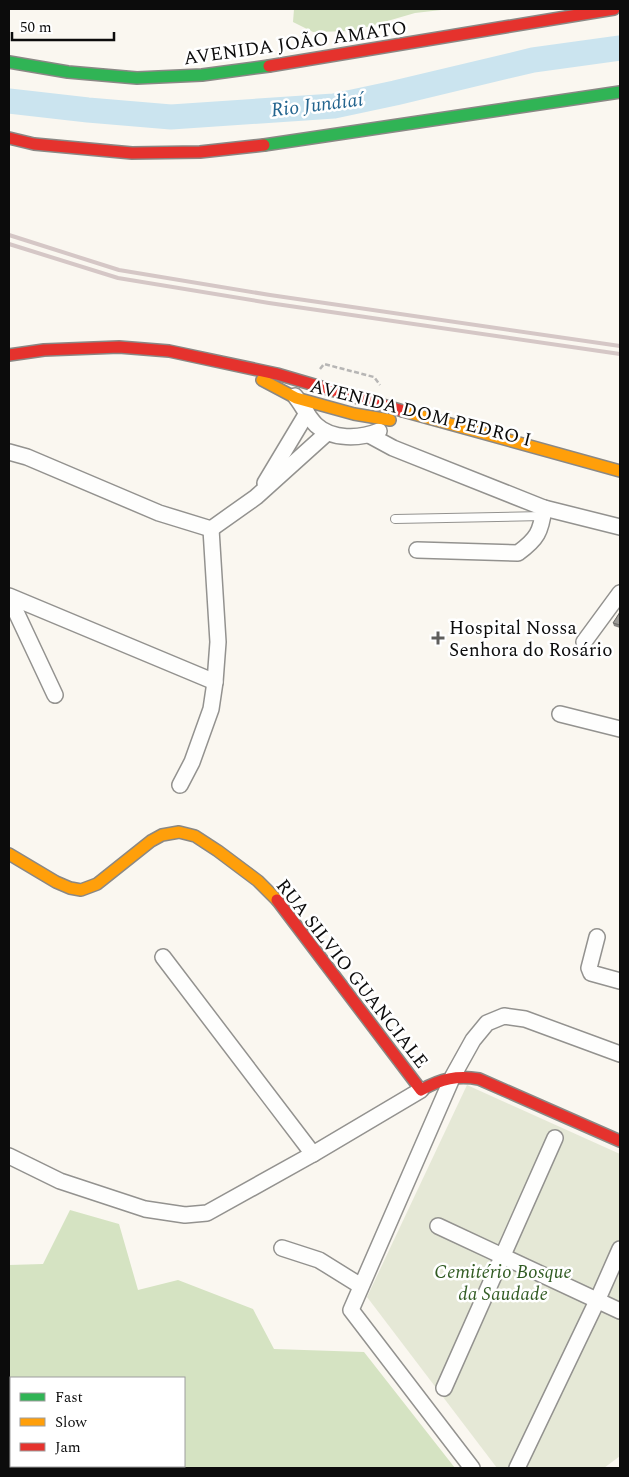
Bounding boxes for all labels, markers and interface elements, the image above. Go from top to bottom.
scale bar [12,10,115,42]
street label: AVENIDA JOÃO AMATO [182,13,409,73]
text: 50 m [20,16,52,39]
water label: Rio Jundiaí [269,84,367,126]
street label: AVENIDA DOM PEDRO I [307,372,534,455]
place label: Hospital Nossa Senhora do Rosário [449,614,613,665]
marker: Hospital Nossa Senhora do Rosário [431,631,445,645]
street label: RUA SILVIO GUANCIALE [268,873,435,1075]
park label: Cemitério Bosque da Saudade [434,1258,572,1309]
legend [10,1377,185,1467]
text: Fast [55,1386,83,1409]
text: Slow [55,1411,87,1434]
text: Jam [55,1436,81,1459]

